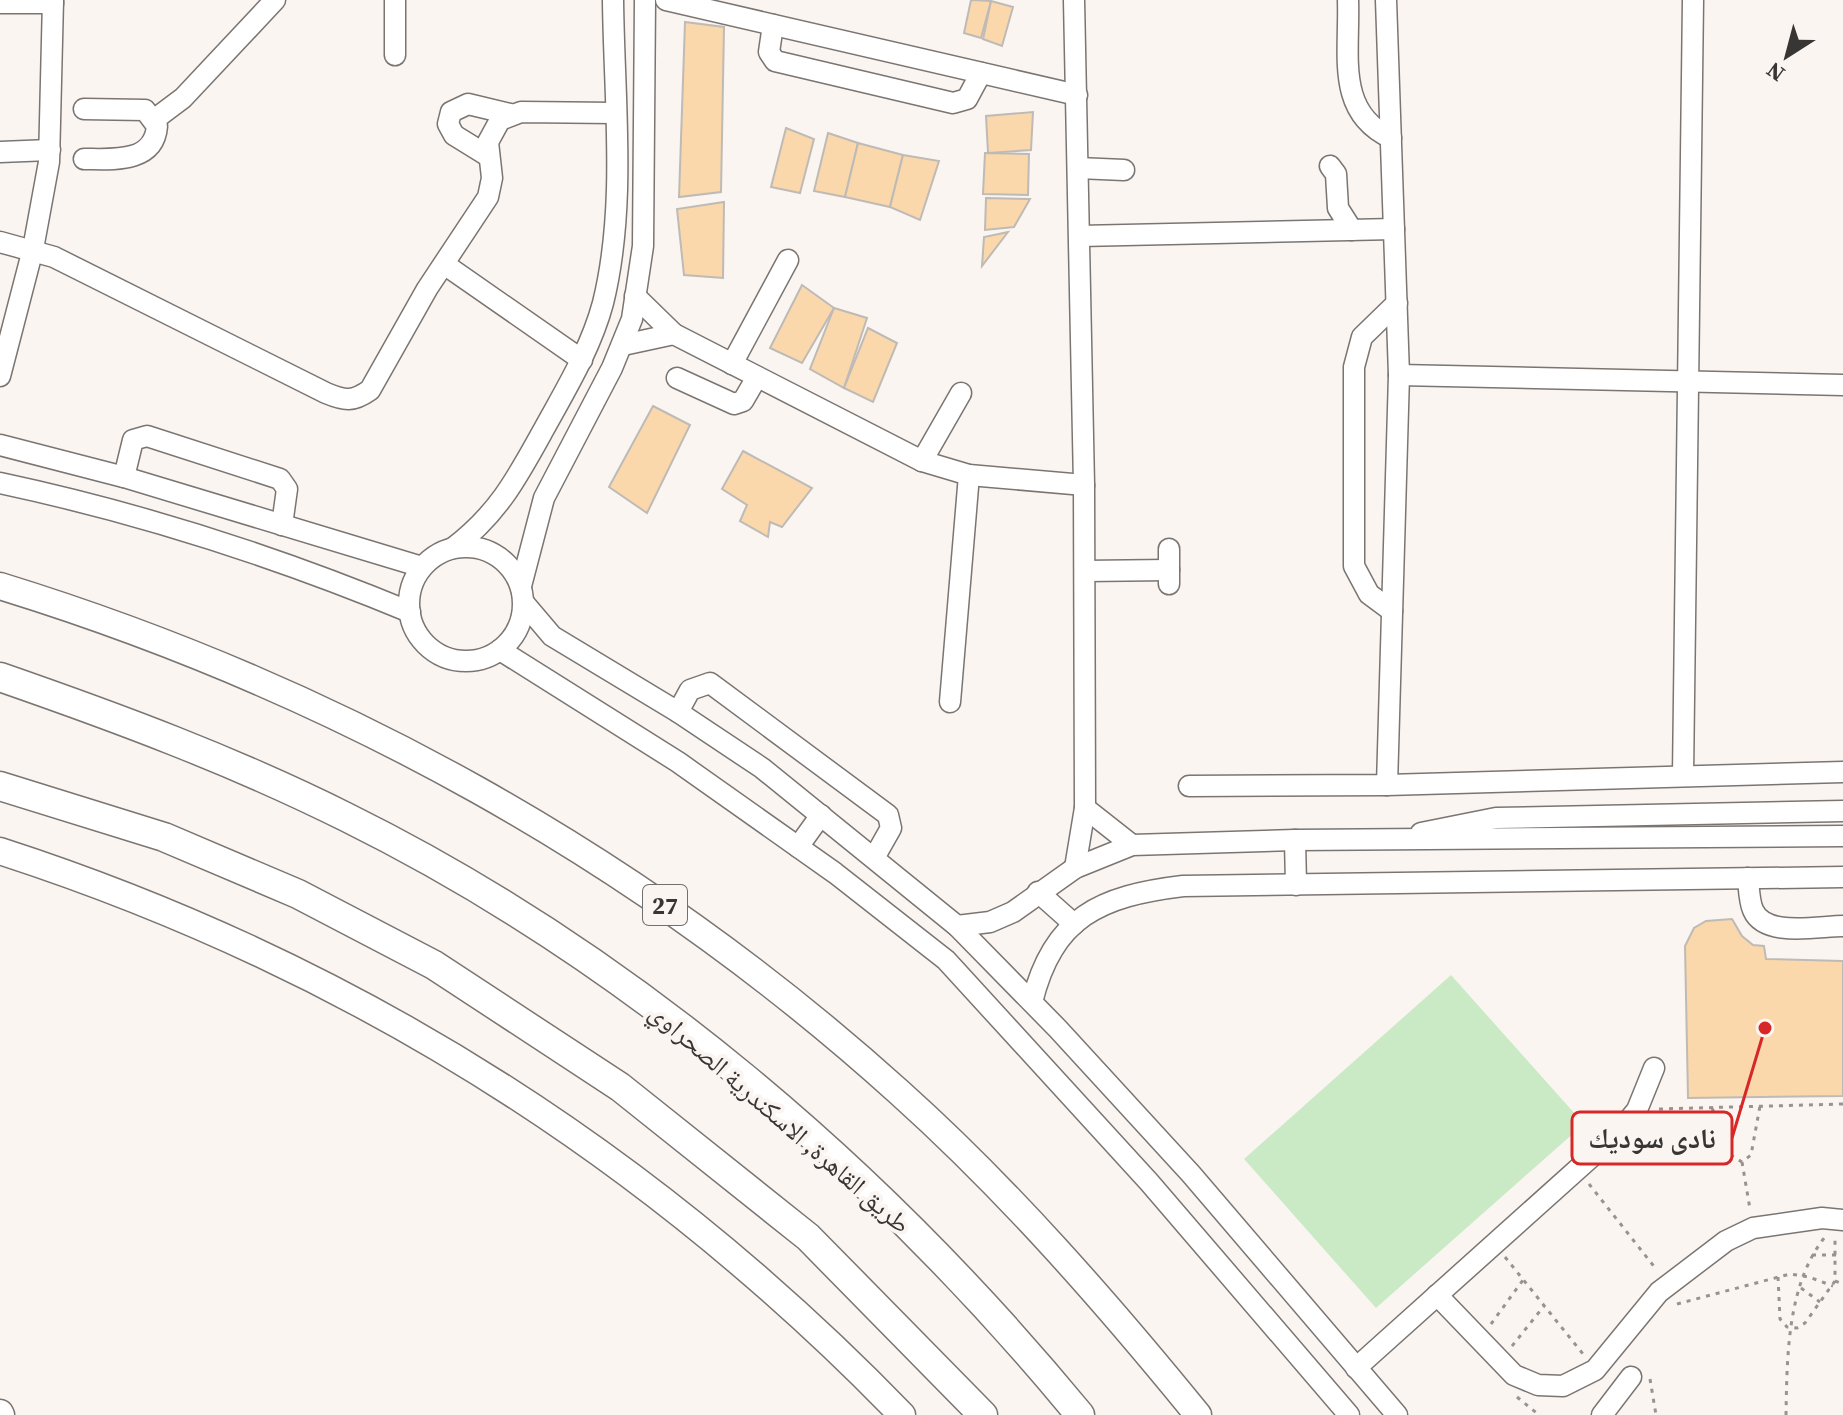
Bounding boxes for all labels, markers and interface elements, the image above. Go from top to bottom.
north arrow [1747,16,1827,96]
text: N [1760,55,1791,89]
road number: 27 [643,885,687,925]
street label: طريق القاهرة, الاسكندرية الصحراوي [640,994,918,1244]
callout: نادى سوديك [1572,1112,1732,1164]
text: نادى سوديك [1588,1119,1716,1157]

